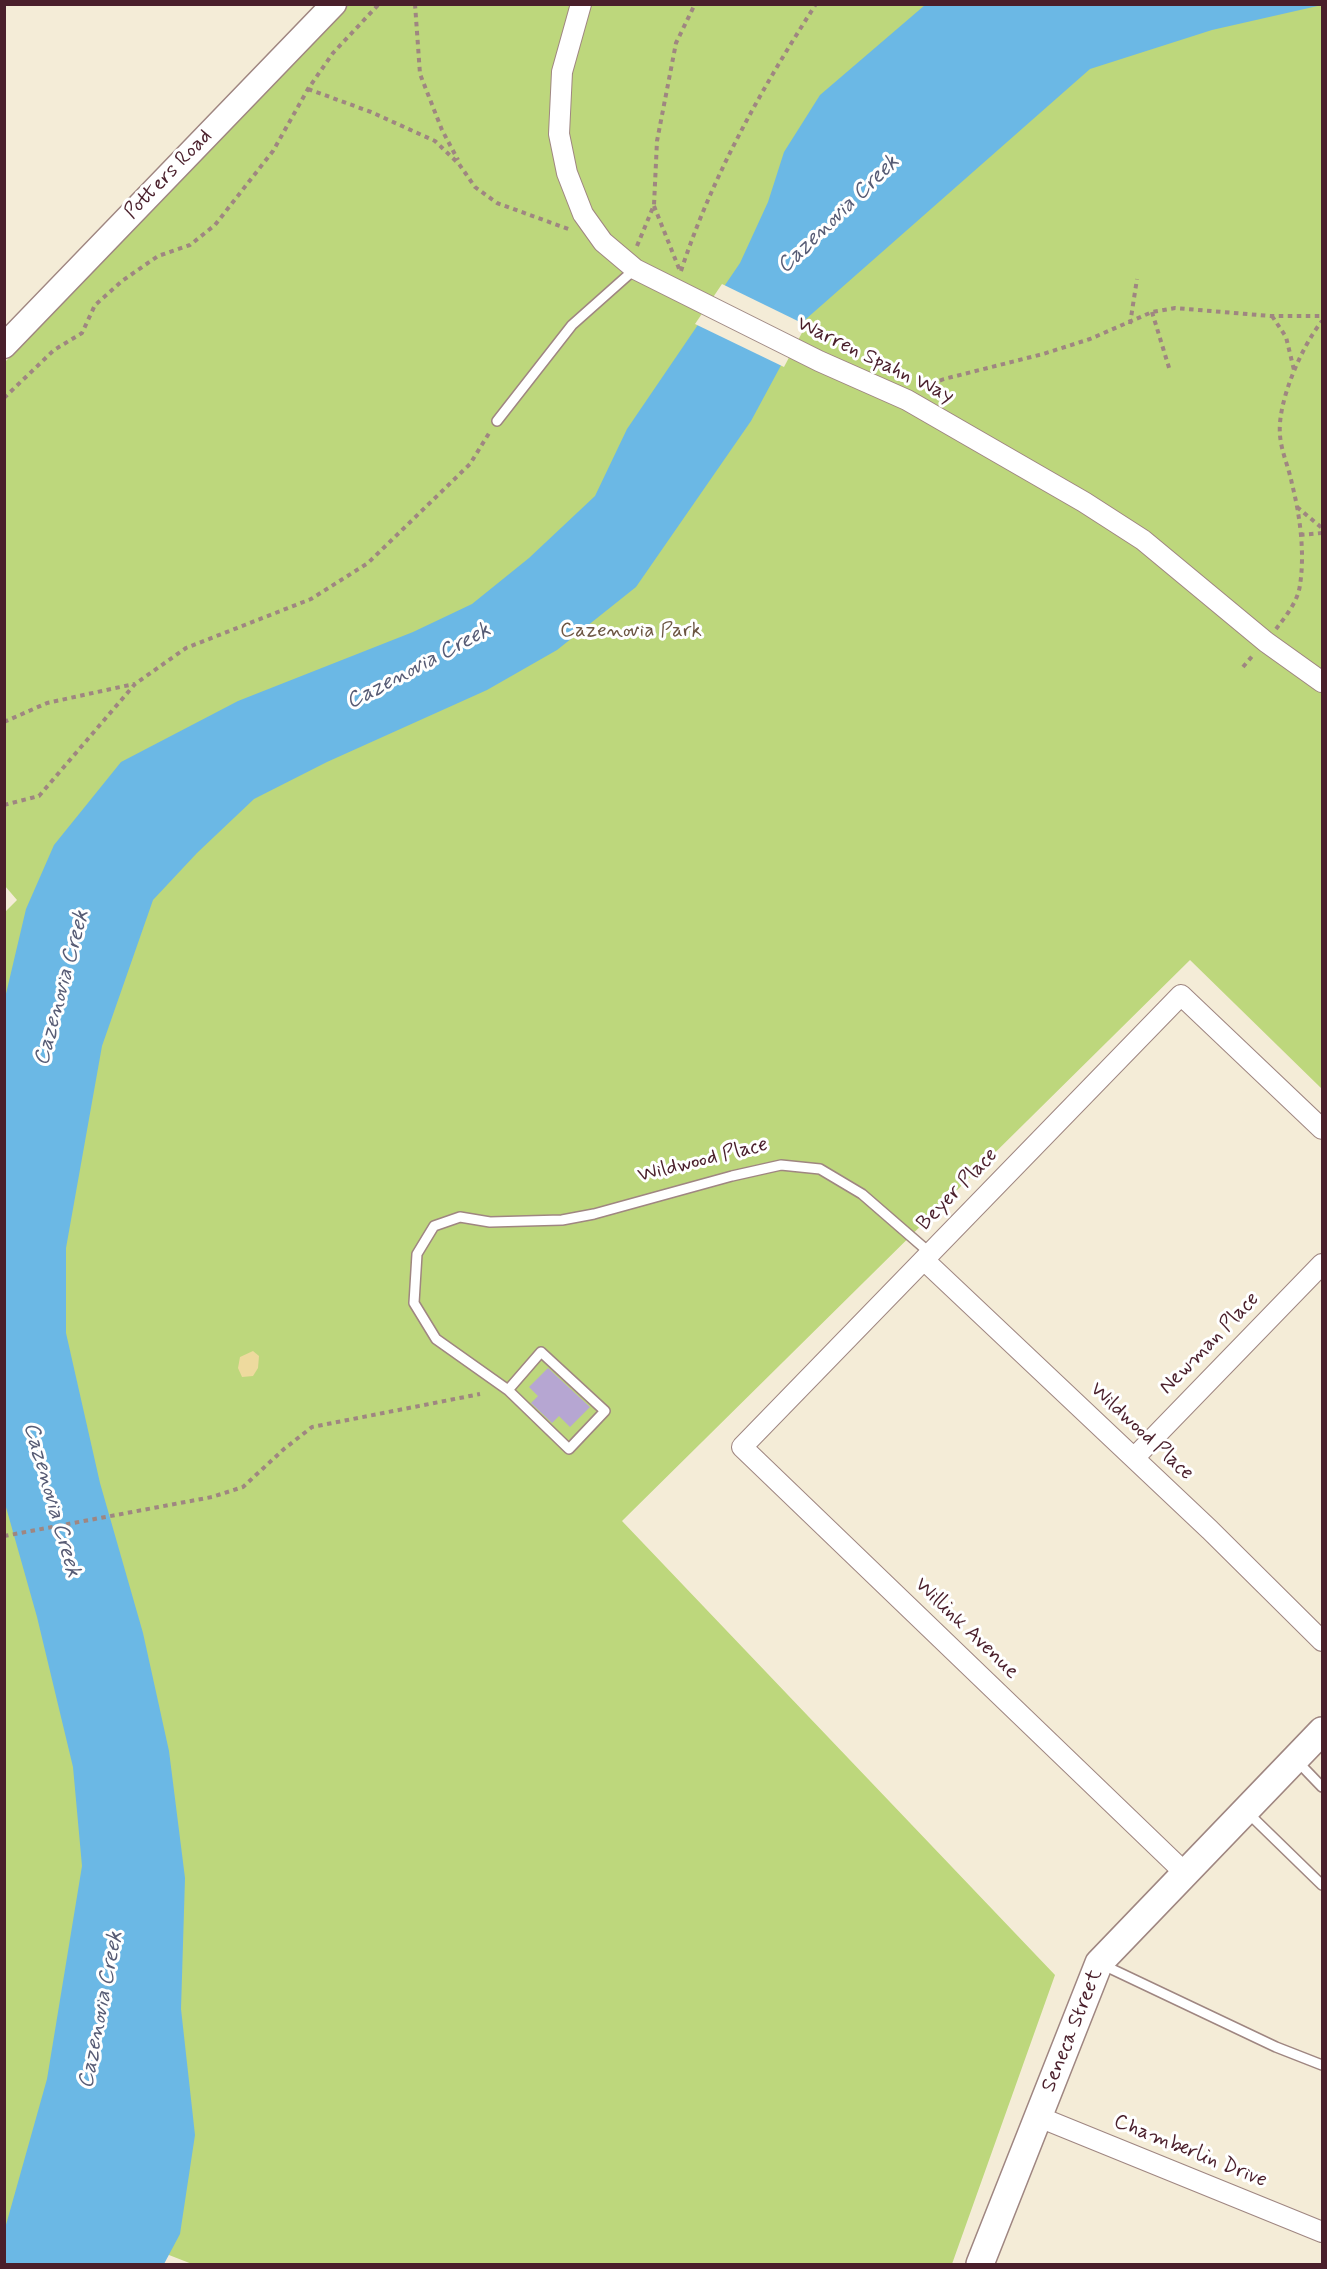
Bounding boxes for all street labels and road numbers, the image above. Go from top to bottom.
street label: Potters Road [120,125,218,225]
street label: Warren Spahn Way [792,312,958,410]
street label: Wildwood Place [635,1133,771,1189]
street label: Beyer Place [912,1143,1004,1237]
street label: Newman Place [1155,1287,1265,1401]
street label: Wildwood Place [1084,1377,1198,1487]
street label: Willink Avenue [909,1573,1023,1685]
street label: Seneca Street [1037,1966,1109,2096]
street label: Chamberlin Drive [1110,2110,1270,2194]

